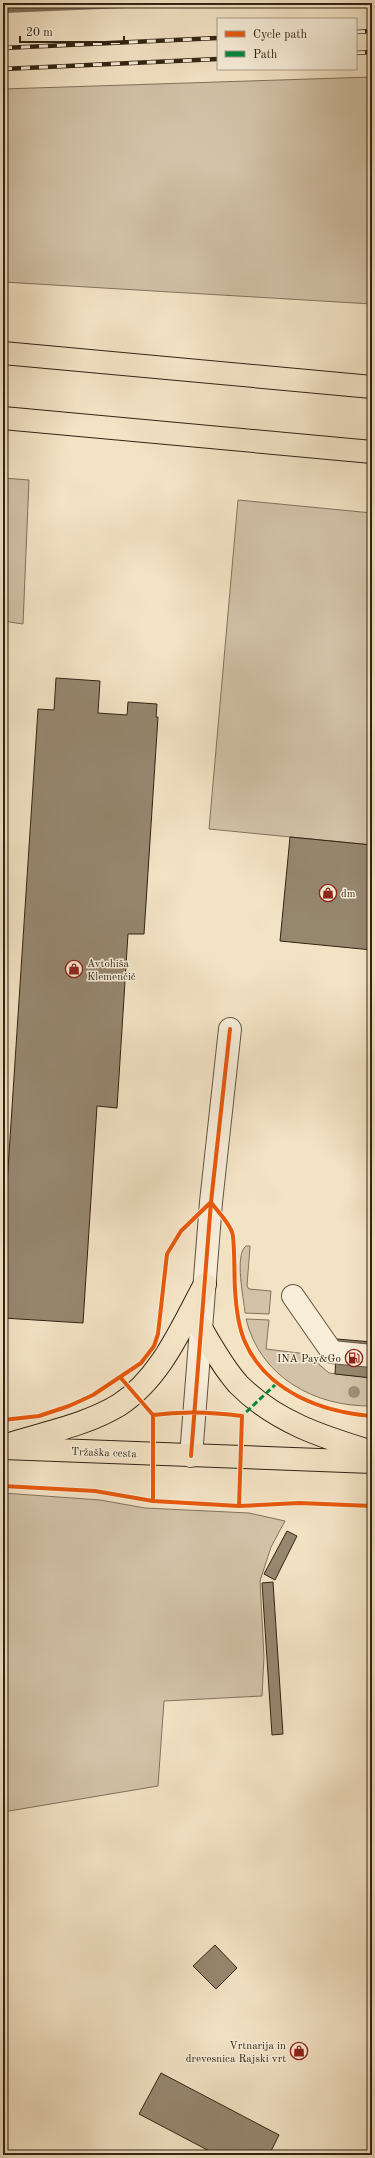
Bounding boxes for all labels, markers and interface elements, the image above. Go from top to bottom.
scale bar [20,18,124,44]
legend [217,18,357,70]
text: 20 m [26,27,53,39]
text: Cycle path [253,29,308,41]
text: Path [253,49,278,61]
shop icon: dm [318,883,338,903]
place label: dm [341,889,356,900]
shop icon: Avtohiša Klemenčič [64,959,84,979]
place label: Avtohiša Klemenčič [87,959,136,983]
fuel station icon: INA Pay&Go [344,1348,364,1368]
place label: INA Pay&Go [277,1354,341,1365]
street label: Tržaška cesta [71,1447,137,1460]
place label: Vrtnarija in drevesnica Rajski vrt [186,2041,286,2065]
shop icon: Vrtnarija in drevesnica Rajski vrt [289,2041,309,2061]

